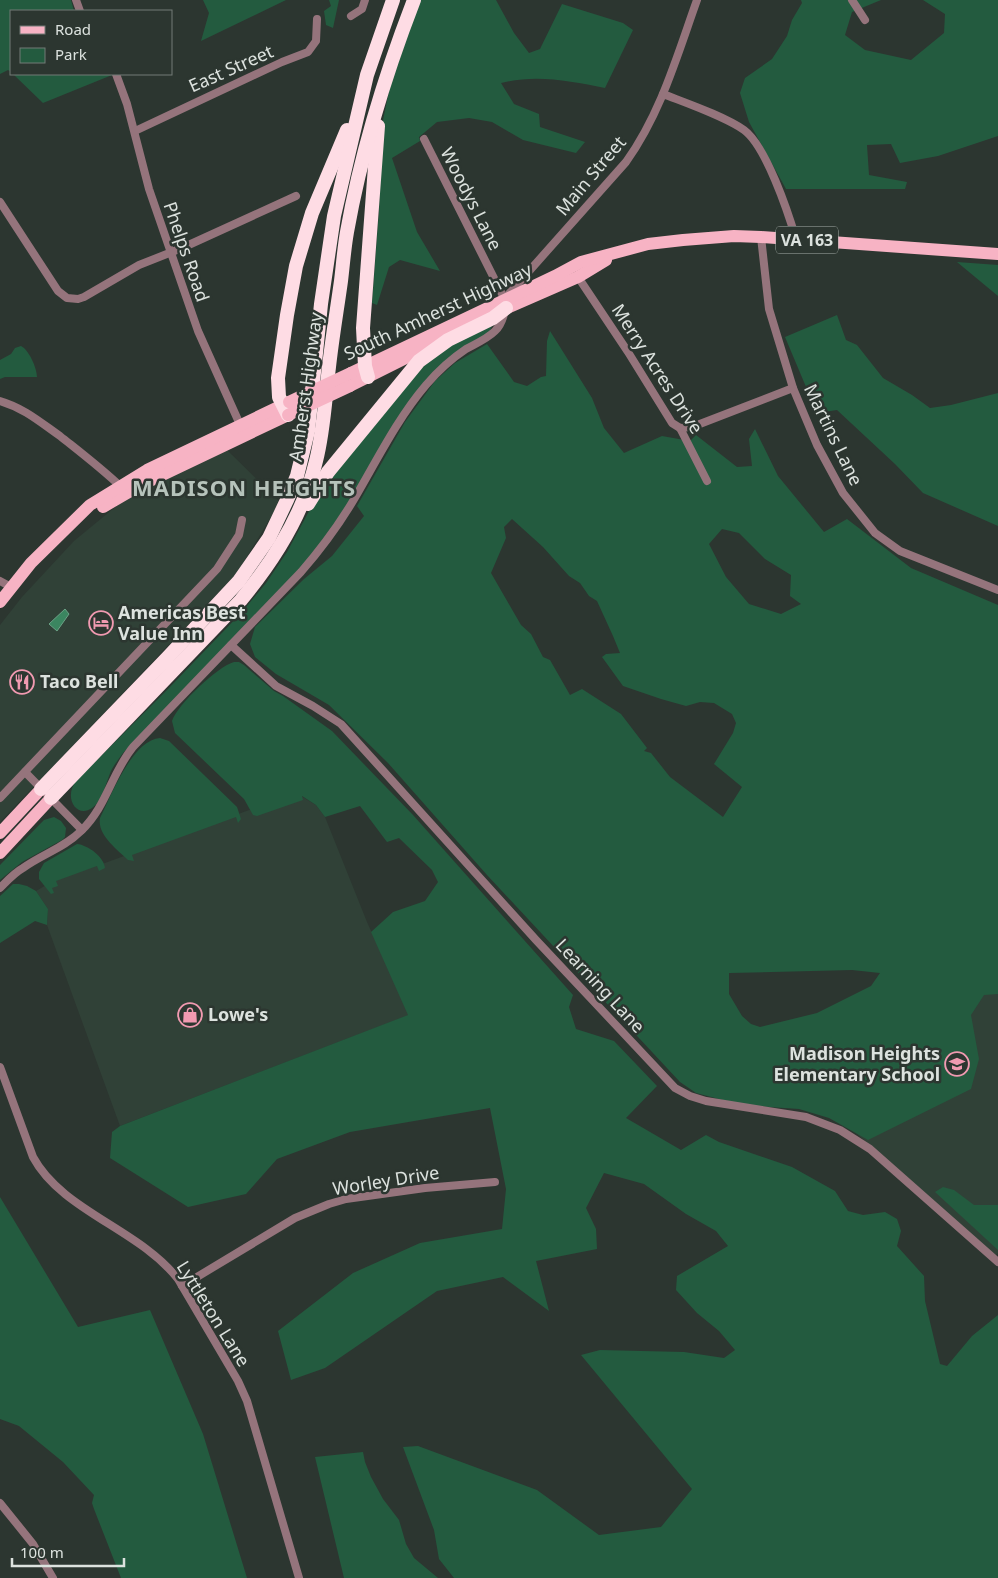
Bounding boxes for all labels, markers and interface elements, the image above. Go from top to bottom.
legend [10,10,172,75]
text: Road [55,19,91,39]
street label: East Street [185,39,277,97]
text: Park [55,44,87,64]
street label: Main Street [550,130,631,220]
street label: Woodys Lane [436,143,508,254]
street label: Phelps Road [159,198,215,305]
road number: VA 163 [776,226,838,254]
street label: South Amherst Highway [340,257,536,365]
street label: Merry Acres Drive [607,299,709,438]
street label: Amherst Highway [283,310,327,463]
street label: Martins Lane [799,380,869,489]
district label: MADISON HEIGHTS [132,472,356,502]
place label: Americas Best Value Inn [118,600,246,645]
hotel icon: Americas Best Value Inn [88,610,114,636]
restaurant icon: Taco Bell [9,669,35,695]
place label: Taco Bell [40,669,118,693]
street label: Learning Lane [551,933,651,1038]
shop icon: Lowe's [177,1002,203,1028]
place label: Lowe's [208,1002,268,1026]
place label: Madison Heights Elementary School [773,1041,940,1086]
school or university icon: Madison Heights Elementary School [944,1051,970,1077]
street label: Worley Drive [331,1160,441,1200]
street label: Lyttleton Lane [172,1256,256,1371]
scale bar [12,1536,125,1568]
text: 100 m [20,1542,64,1562]

